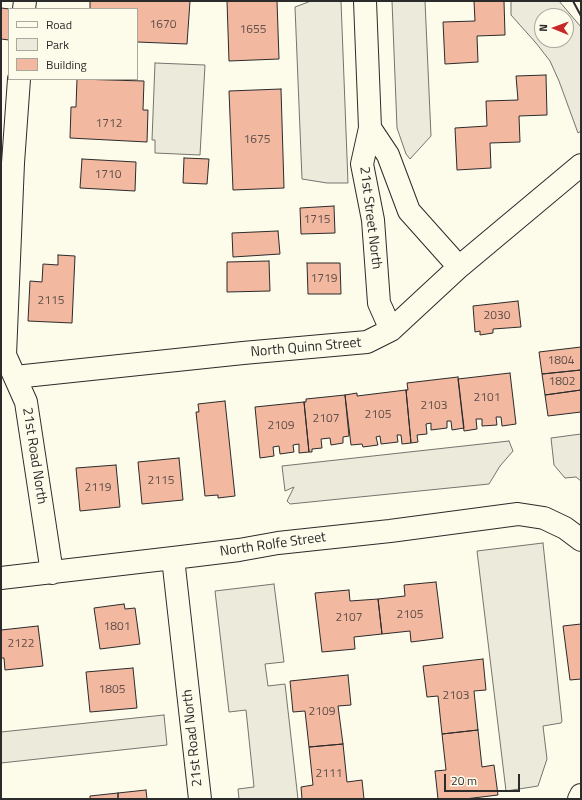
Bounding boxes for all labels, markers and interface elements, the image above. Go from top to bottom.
legend [8,8,138,80]
north arrow [534,8,574,48]
text: Road [46,15,72,34]
house number: 1670 [150,18,176,32]
house number: 1655 [240,23,266,37]
text: N [535,24,551,32]
text: Park [46,35,69,54]
text: Building [46,55,87,74]
house number: 1712 [96,117,122,131]
house number: 1675 [244,133,270,147]
street label: 21st Street North [355,166,385,270]
house number: 1710 [95,168,121,182]
house number: 1715 [304,213,330,227]
house number: 1719 [311,272,337,286]
house number: 2115 [38,294,64,308]
house number: 2030 [484,309,510,323]
street label: North Quinn Street [250,335,362,361]
house number: 1804 [548,354,574,368]
house number: 1802 [549,375,575,389]
house number: 2101 [474,391,500,405]
house number: 2103 [421,399,447,413]
street label: 21st Road North [18,406,50,506]
house number: 2105 [365,408,391,422]
house number: 2107 [313,412,339,426]
house number: 2109 [268,419,294,433]
house number: 2115 [148,474,174,488]
house number: 2119 [85,481,111,495]
street label: North Rolfe Street [219,529,327,561]
house number: 2105 [397,608,423,622]
house number: 2107 [336,611,362,625]
house number: 1801 [104,620,130,634]
house number: 2122 [8,637,34,651]
house number: 1805 [99,683,125,697]
street label: 21st Road North [180,689,206,787]
house number: 2103 [443,689,469,703]
house number: 2109 [309,705,335,719]
scale bar [446,766,522,792]
house number: 2111 [316,767,342,781]
text: 20 m [451,771,477,790]

